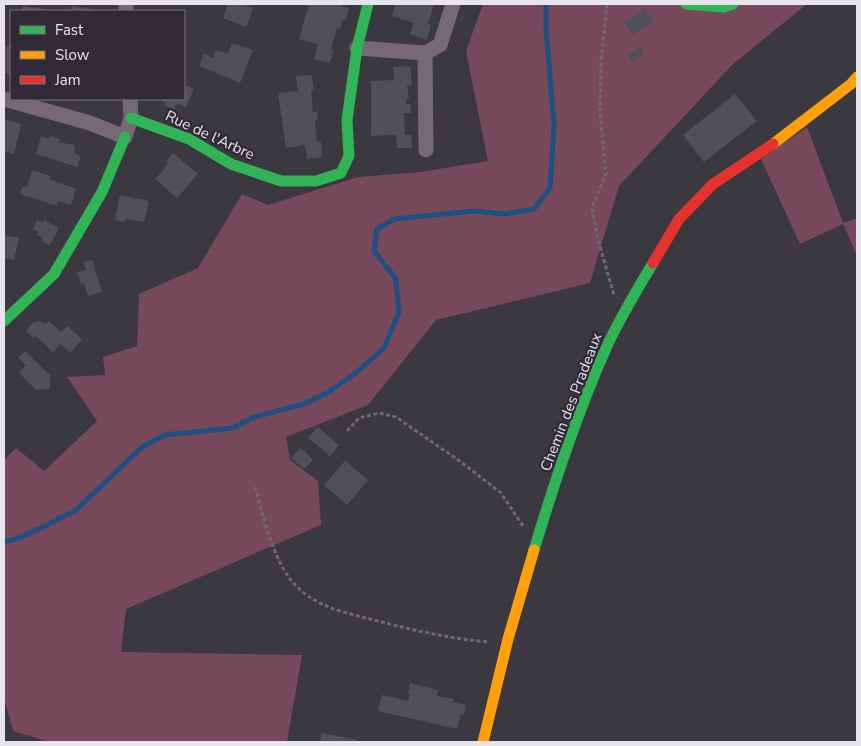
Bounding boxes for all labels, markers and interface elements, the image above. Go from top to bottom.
legend [10,10,185,100]
text: Fast [55,20,84,40]
text: Slow [55,45,90,65]
text: Jam [54,70,81,90]
street label: Rue de l'Arbre [162,106,258,164]
street label: Chemin des Pradeaux [535,330,607,474]

